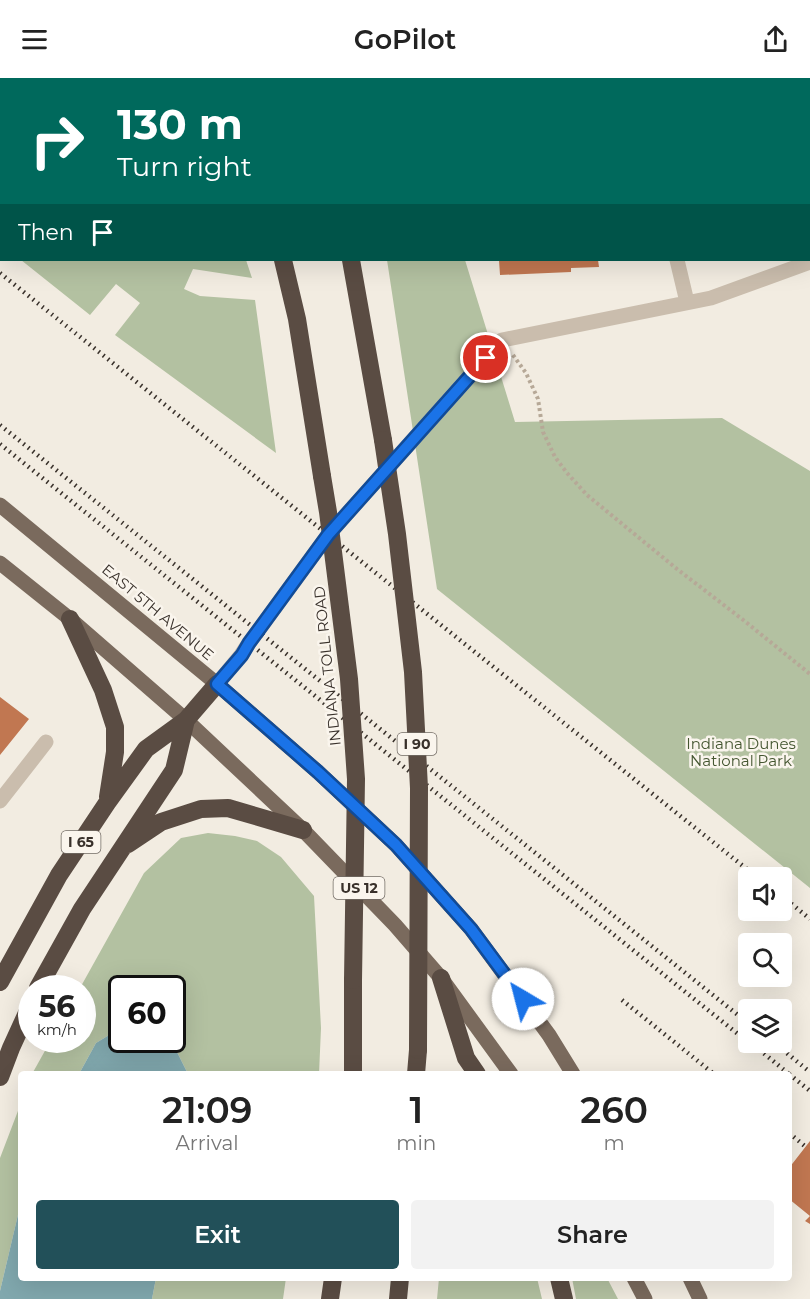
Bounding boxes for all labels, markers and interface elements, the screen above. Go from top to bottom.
icon: menu [18,23,51,56]
text: GoPilot [354,23,456,56]
icon: share [759,23,792,56]
text: 130 m [117,98,243,150]
icon: right [18,102,96,180]
text: Turn right [117,150,252,183]
icon: arrive [86,216,119,249]
text: Then [18,219,74,246]
pin [460,332,511,383]
icon: arrive [469,341,502,374]
street label: EAST 5TH AVENUE [98,560,218,664]
street label: INDIANA TOLL ROAD [309,585,345,747]
road number: I 90 [398,733,436,755]
park label: Indiana Dunes National Park [686,734,796,770]
road number: I 65 [62,831,100,853]
map controls [738,867,792,1053]
button: sound [738,867,792,921]
road number: US 12 [334,877,385,899]
button: search [738,933,792,987]
position arrow [491,967,555,1031]
speed limit sign: 60 [108,975,186,1053]
text: 56 [39,988,75,1025]
button: layers [738,999,792,1053]
text: km/h [37,1020,77,1039]
text: 21:09 [162,1088,252,1132]
text: 1 [409,1088,423,1132]
text: 260 [580,1088,648,1132]
text: Arrival [176,1131,239,1155]
text: min [396,1131,436,1155]
text: m [604,1131,625,1155]
button: Exit [36,1200,399,1269]
button: Share [411,1200,774,1269]

